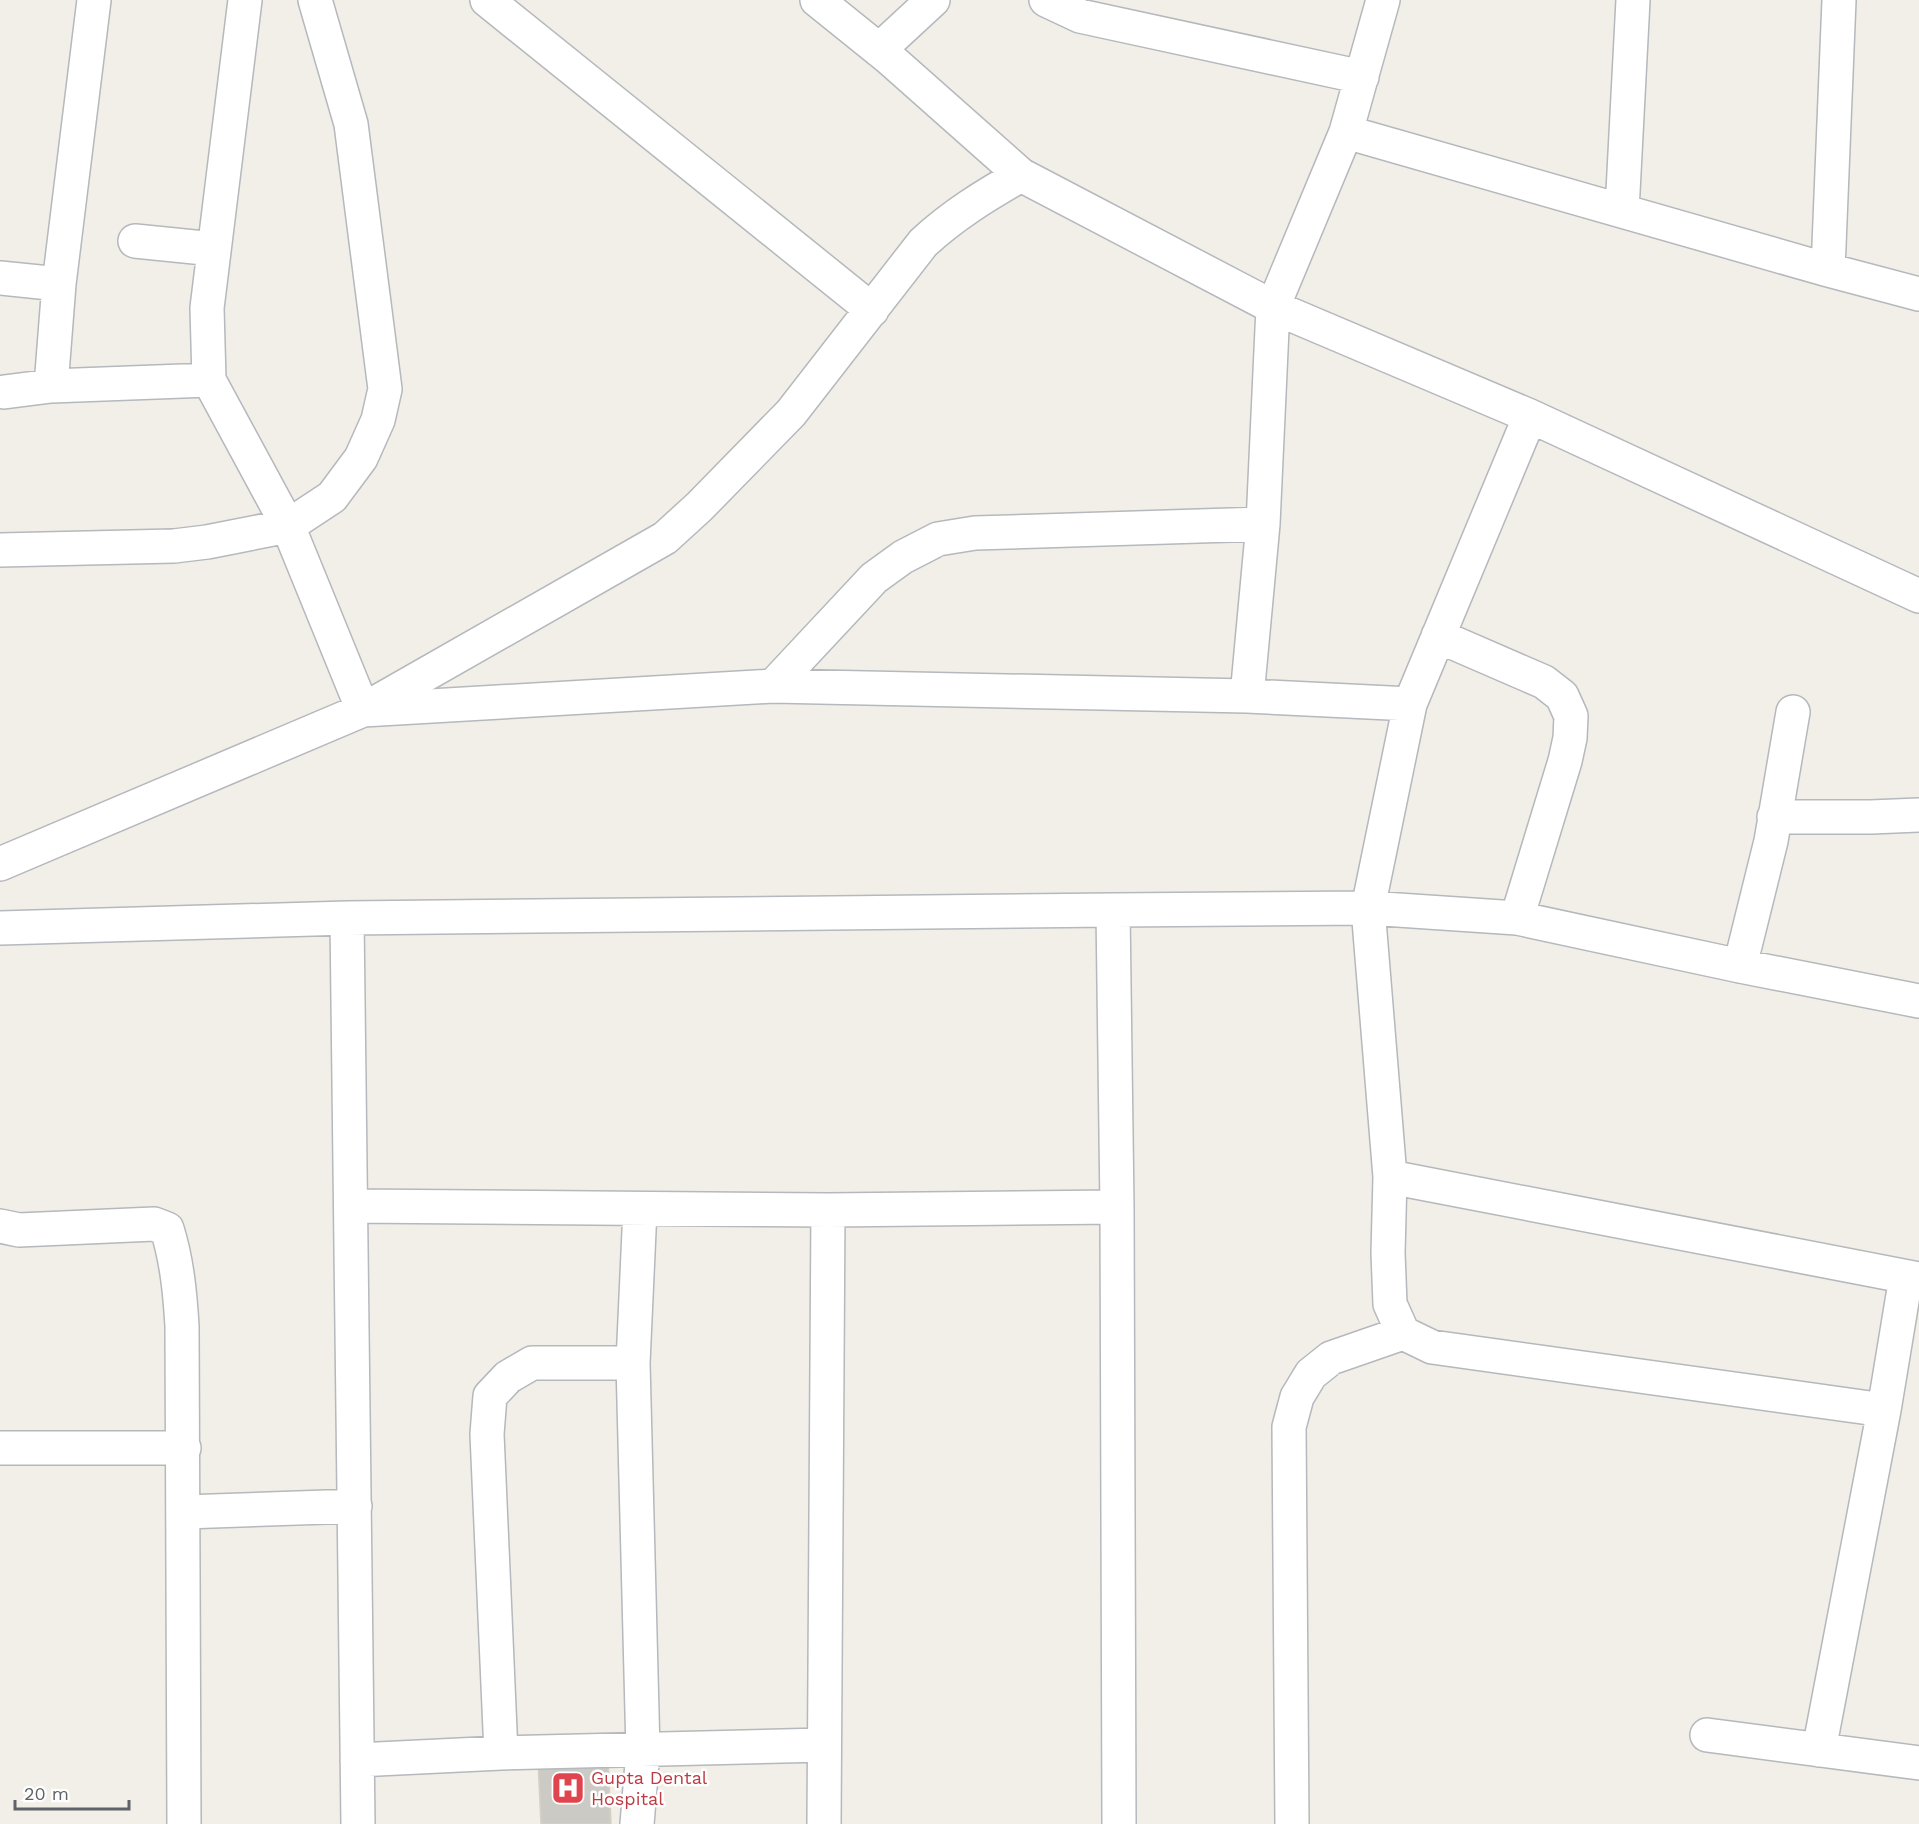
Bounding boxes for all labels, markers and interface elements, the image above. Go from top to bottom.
place label: Gupta Dental Hospital [591,1767,708,1809]
hospital icon: Gupta Dental Hospital [550,1770,586,1806]
scale bar [15,1773,129,1811]
text: 20 m [24,1783,69,1804]

